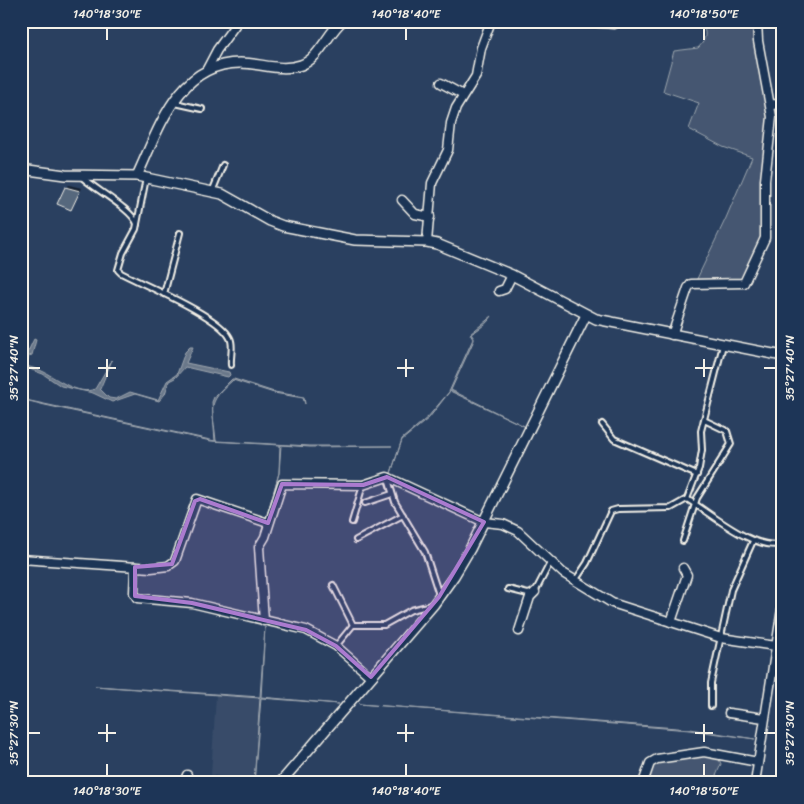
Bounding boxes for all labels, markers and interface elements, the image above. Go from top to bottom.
text: 140°18'30"E [73,3,142,25]
text: 140°18'40"E [372,3,442,25]
text: 140°18'50"E [670,3,740,25]
text: 35°27'40"N [3,334,25,401]
text: 35°27'40"N [779,334,801,401]
text: 35°27'30"N [3,700,25,765]
text: 35°27'30"N [779,700,801,765]
text: 140°18'30"E [73,780,142,802]
text: 140°18'40"E [372,780,442,802]
text: 140°18'50"E [670,780,740,802]

